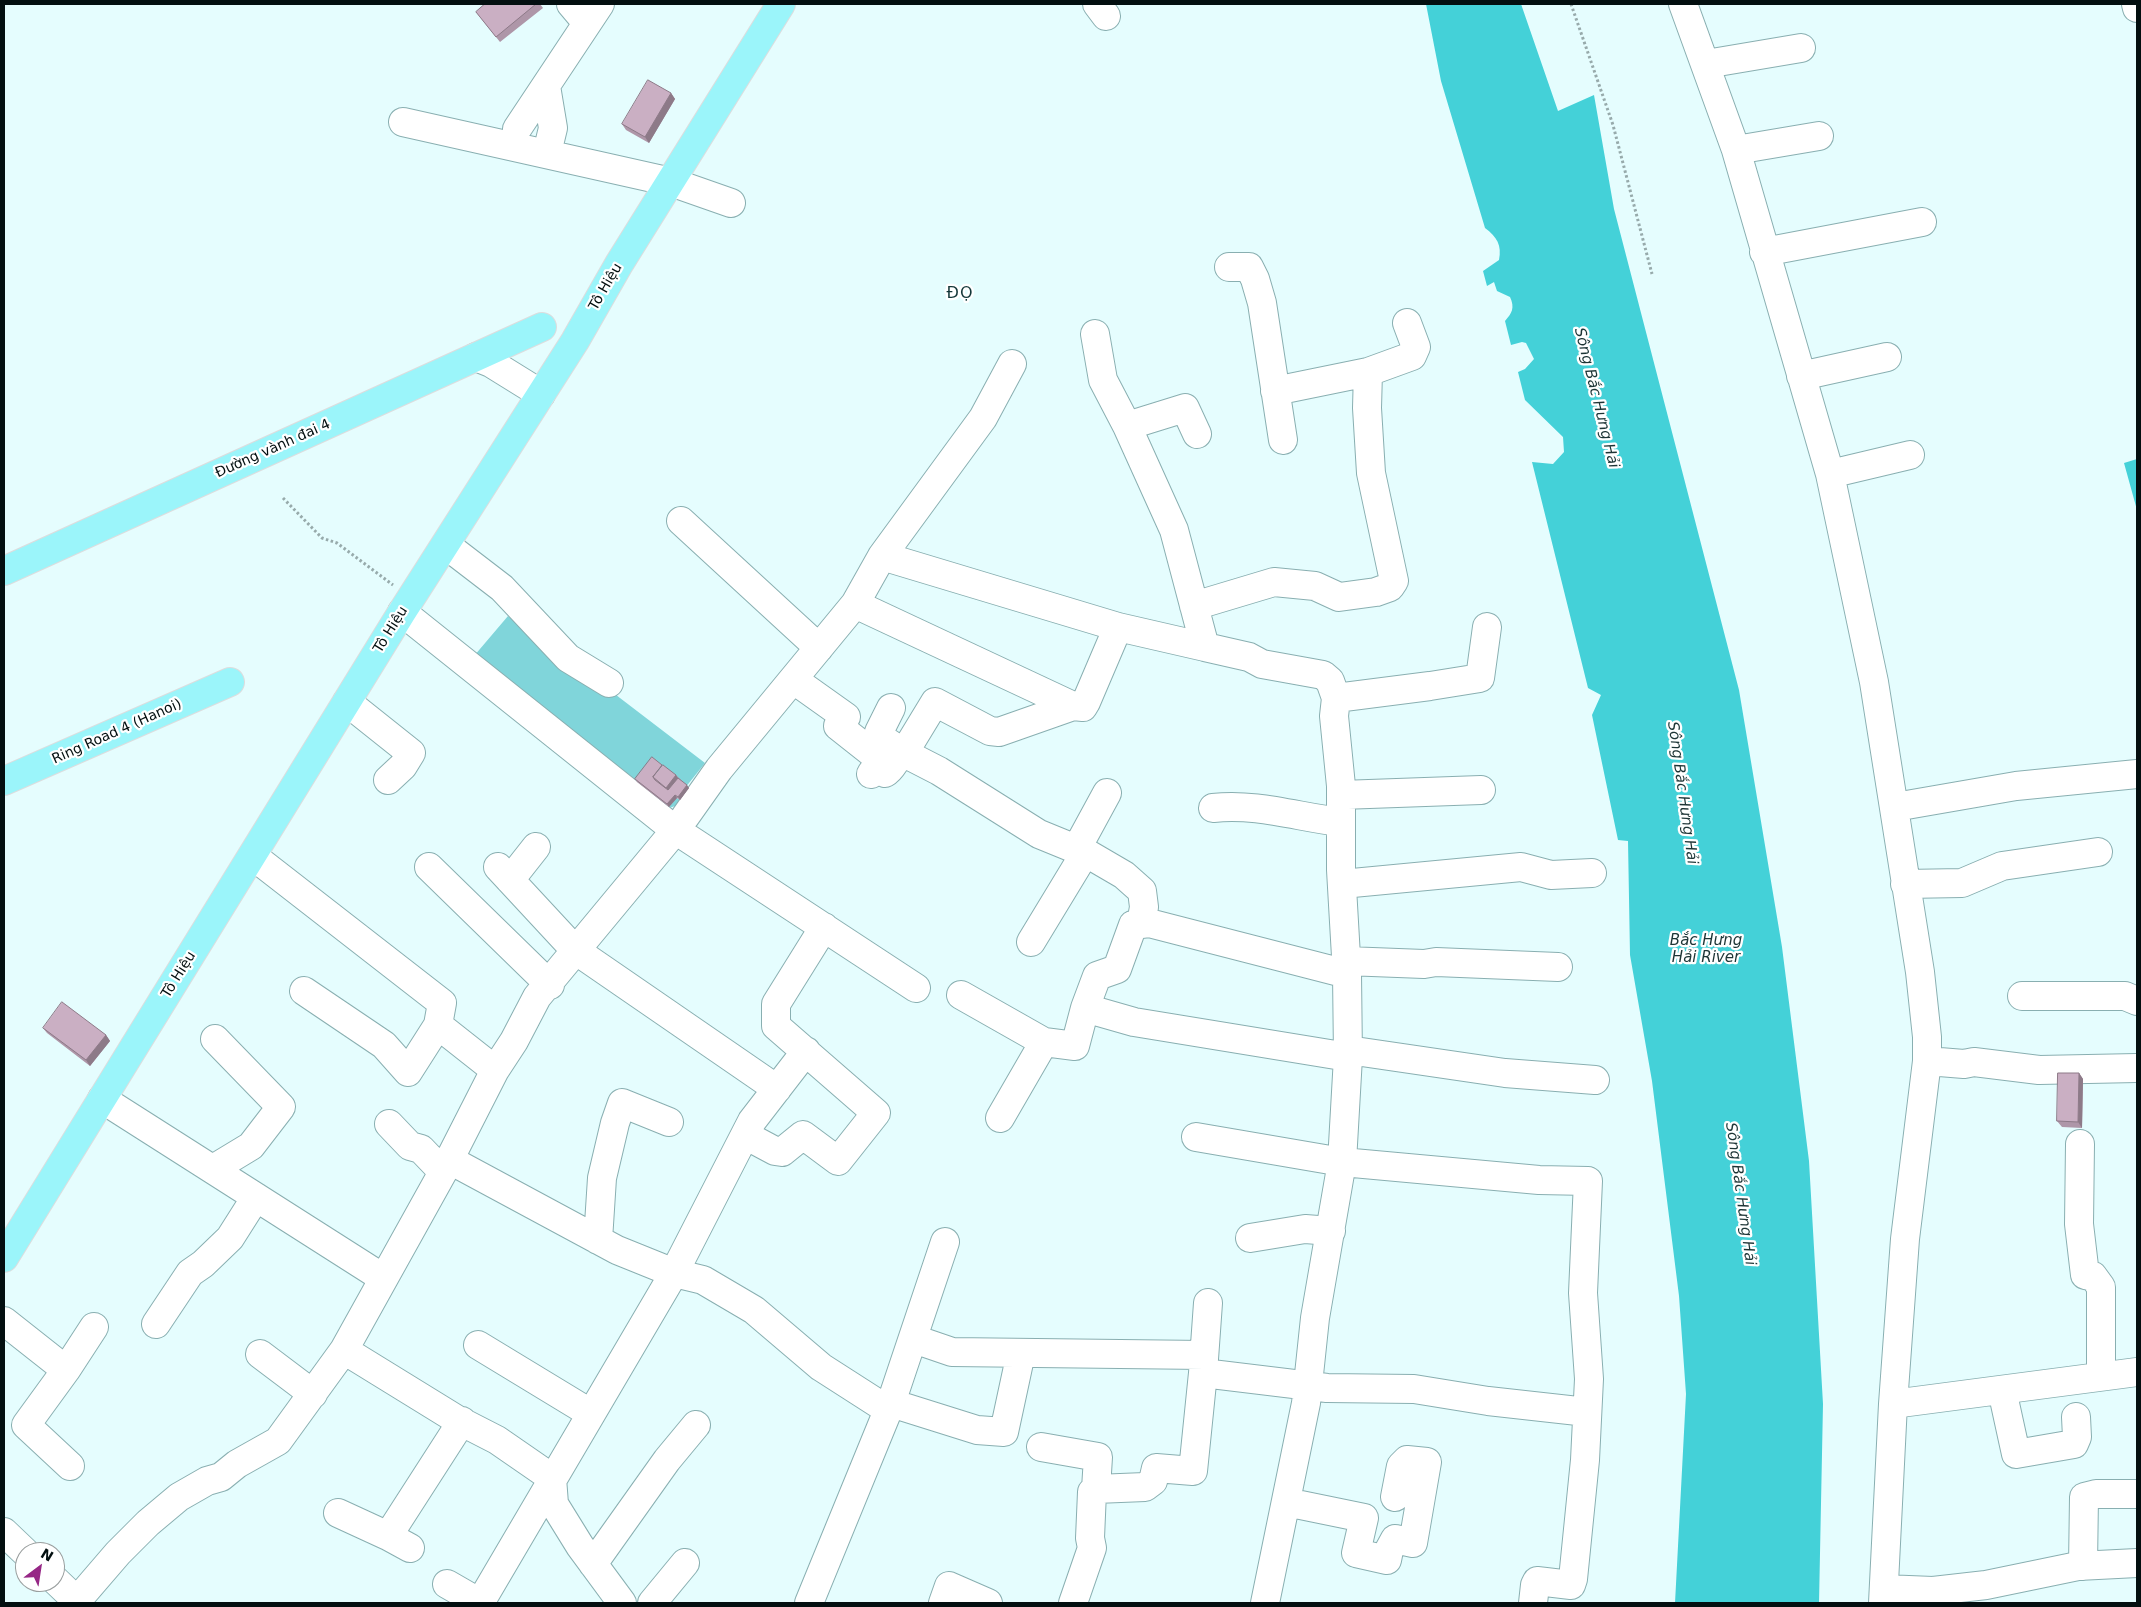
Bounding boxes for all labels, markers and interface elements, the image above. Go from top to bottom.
street label: Tô Hiệu [586,260,626,314]
district label: ĐỌ [946,284,974,304]
water label: Sông Bắc Hưng Hải [1570,326,1622,470]
street label: Đường vành đai 4 [213,416,333,482]
street label: Tô Hiệu [370,604,412,656]
street label: Ring Road 4 (Hanoi) [50,696,184,768]
water label: Sông Bắc Hưng Hải [1663,720,1701,866]
water label: Bắc Hưng Hải River [1670,932,1742,967]
street label: Tô Hiệu [158,949,200,1001]
water label: Sông Bắc Hưng Hải [1721,1121,1759,1267]
north arrow [15,1542,65,1592]
text: N [38,1545,56,1565]

